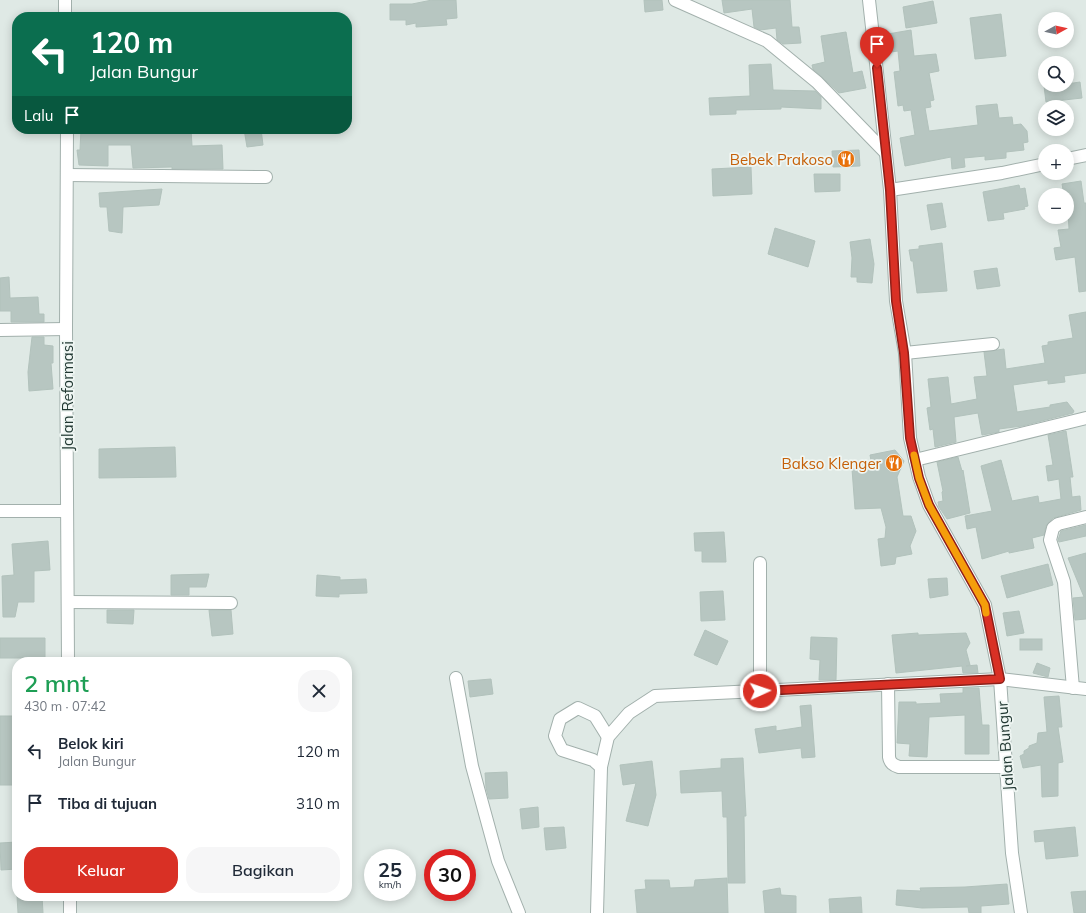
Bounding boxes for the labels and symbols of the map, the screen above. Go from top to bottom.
north arrow [1038,12,1074,48]
pin [860,27,894,68]
restaurant icon: Bebek Prakoso [836,149,856,169]
place label: Bebek Prakoso [730,150,833,169]
street label: Jalan Reformasi [58,341,77,451]
restaurant icon: Bakso Klenger [884,453,904,473]
place label: Bakso Klenger [782,454,882,473]
position arrow [739,670,781,712]
street label: Jalan Bungur [992,700,1018,792]
speed limit sign: 30 [424,849,476,901]

